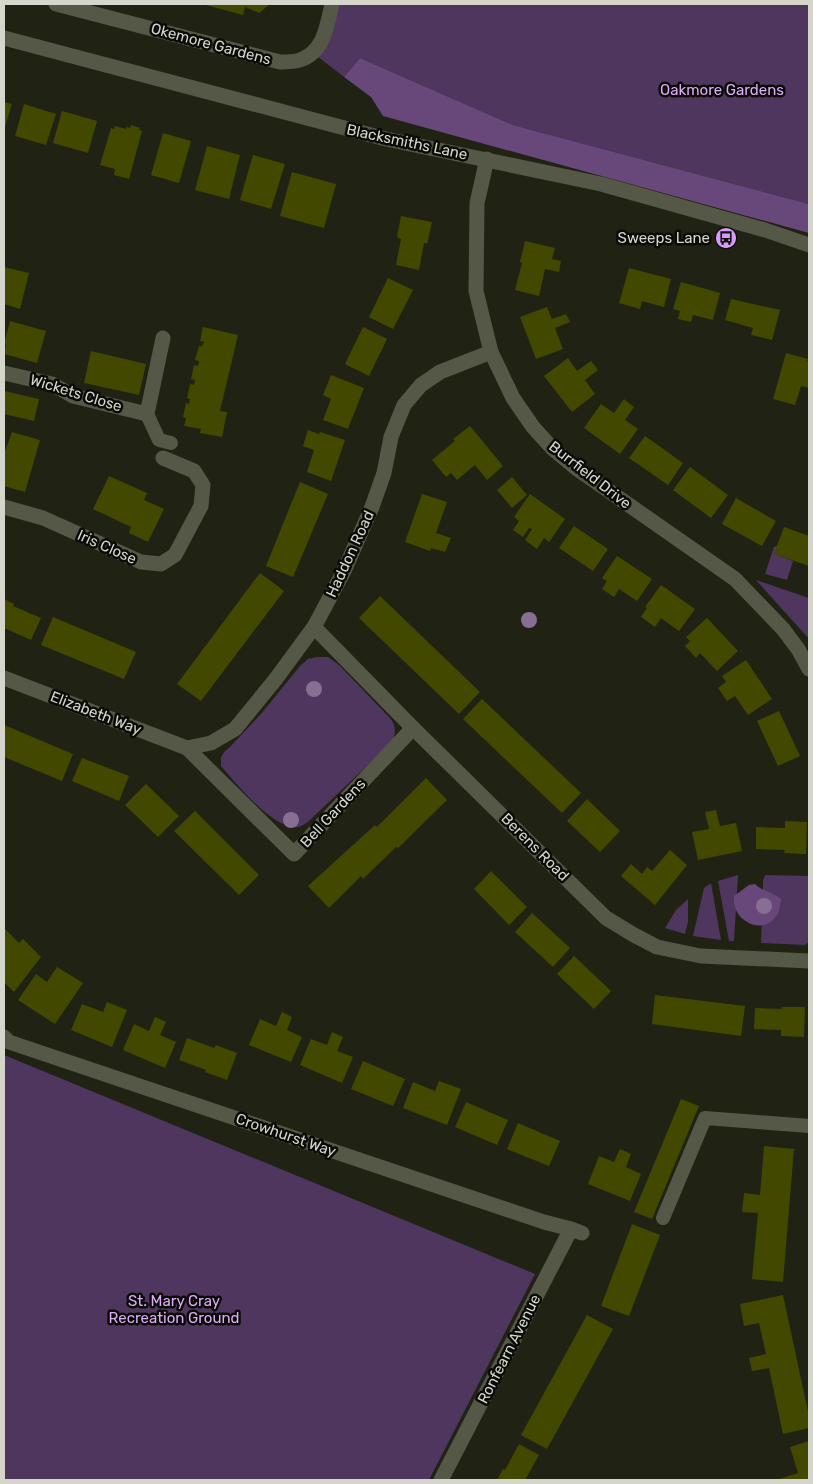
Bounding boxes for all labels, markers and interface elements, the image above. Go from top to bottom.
street label: Okemore Gardens [149,19,273,69]
park label: Oakmore Gardens [660,81,784,99]
street label: Blacksmiths Lane [345,120,469,164]
bus stop icon: Sweeps Lane [714,226,738,250]
place label: Sweeps Lane [618,229,710,247]
street label: Wickets Close [28,370,124,416]
street label: Burrfield Drive [545,437,635,513]
street label: Haddon Road [322,508,378,600]
street label: Iris Close [75,526,139,568]
street label: Elizabeth Way [48,687,144,739]
street label: Bell Gardens [297,775,370,851]
street label: Berens Road [497,809,573,885]
street label: Crowhurst Way [233,1109,339,1161]
street label: Ronfearn Avenue [474,1291,544,1407]
park label: St. Mary Cray Recreation Ground [109,1292,239,1327]

